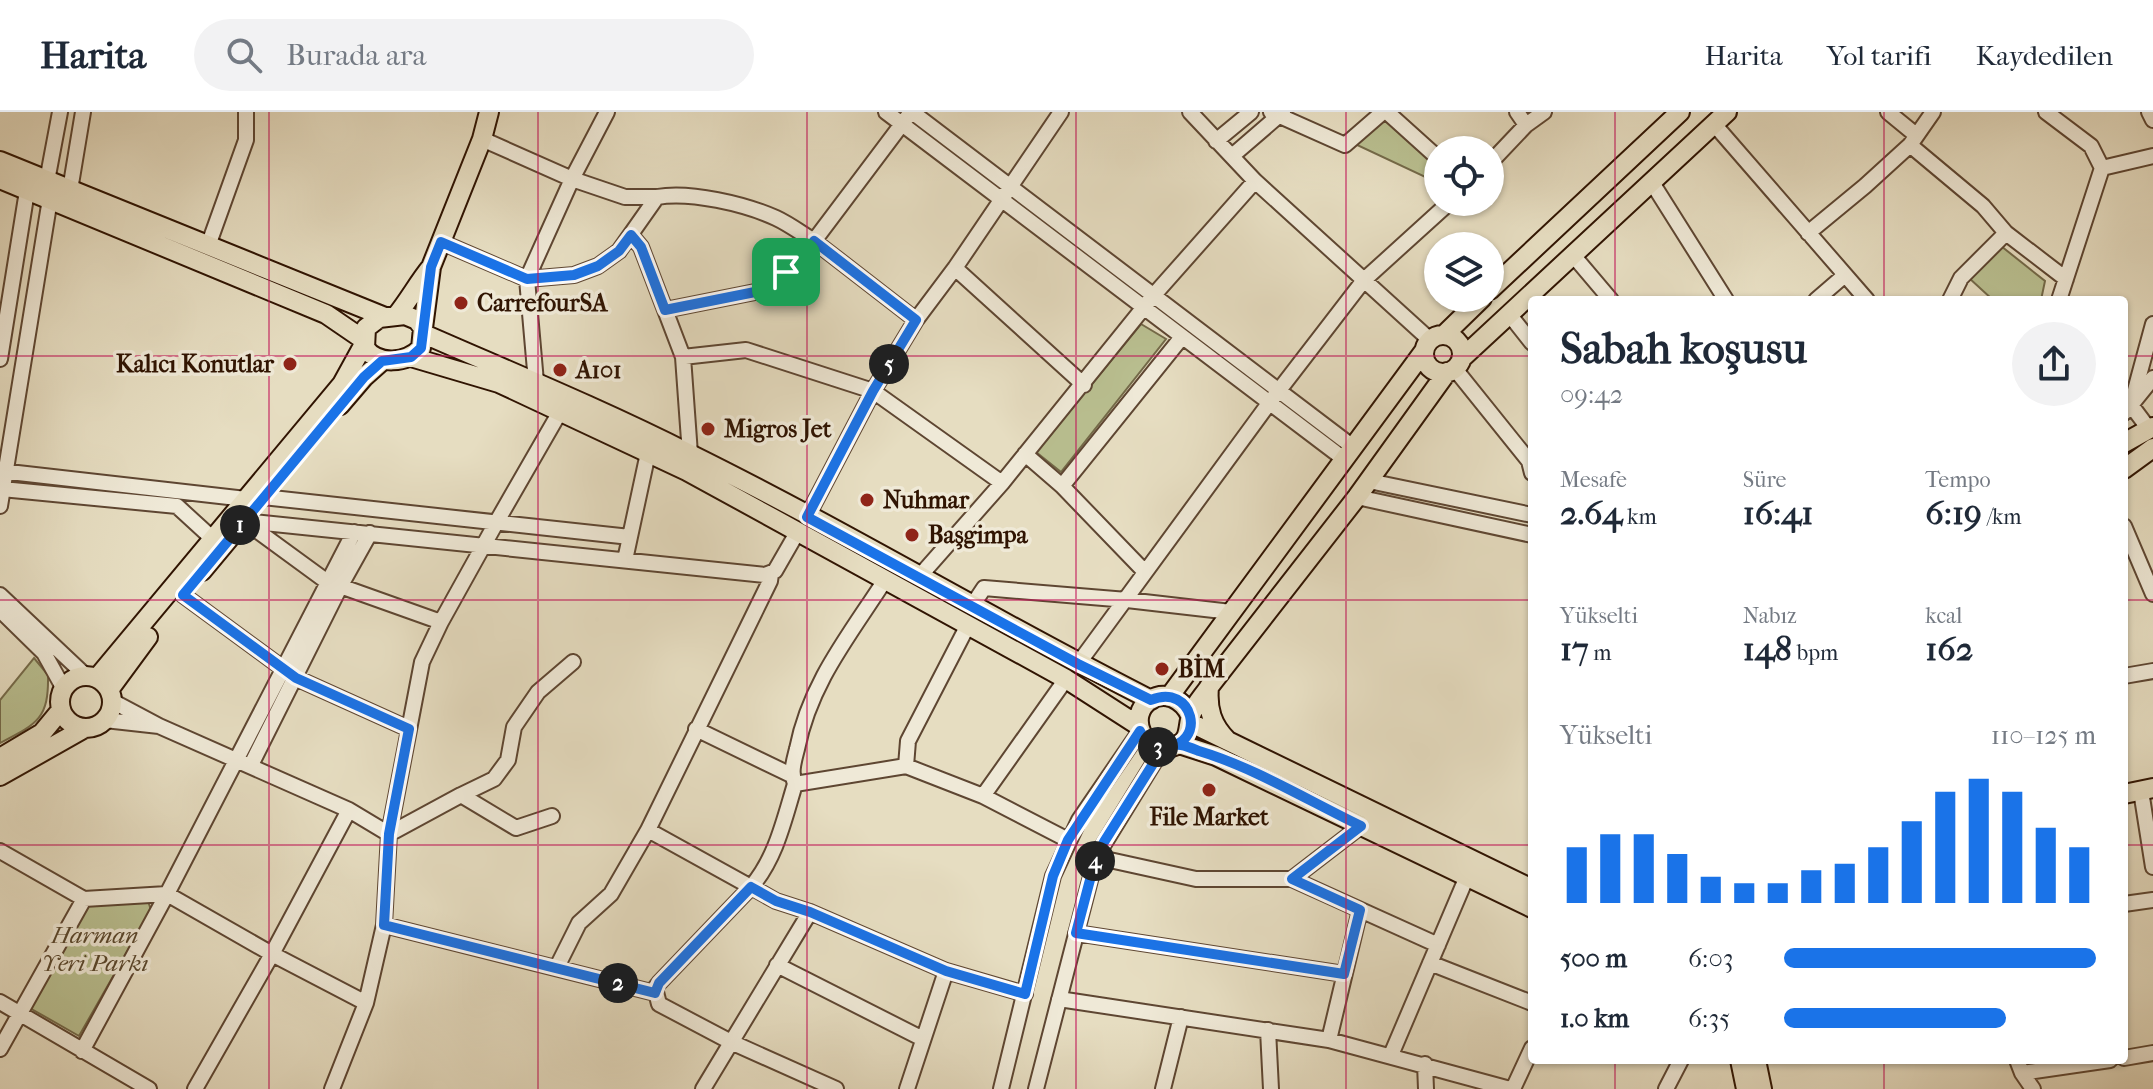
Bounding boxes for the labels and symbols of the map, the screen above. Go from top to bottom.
pin [752,238,820,306]
place label: CarrefourSA [477,289,609,317]
marker: CarrefourSA [452,294,470,312]
pin: 5 [869,344,909,384]
place label: Kalıcı Konutlar [116,350,275,378]
marker: Kalıcı Konutlar [281,355,299,373]
place label: A101 [574,356,622,384]
marker: A101 [551,361,569,379]
place label: Migros Jet [724,415,832,443]
marker: Migros Jet [699,420,717,438]
place label: Nuhmar [883,486,970,514]
marker: Nuhmar [858,491,876,509]
pin: 1 [220,505,260,545]
place label: Başgimpa [928,521,1028,550]
marker: Başgimpa [903,526,921,544]
place label: BİM [1178,653,1225,683]
marker: BİM [1153,660,1171,678]
pin: 3 [1138,727,1178,767]
marker: File Market [1200,781,1218,799]
place label: File Market [1149,803,1269,831]
pin: 4 [1075,841,1115,881]
park label: Harman Yeri Parkı [42,921,148,977]
pin: 2 [598,963,638,1003]

